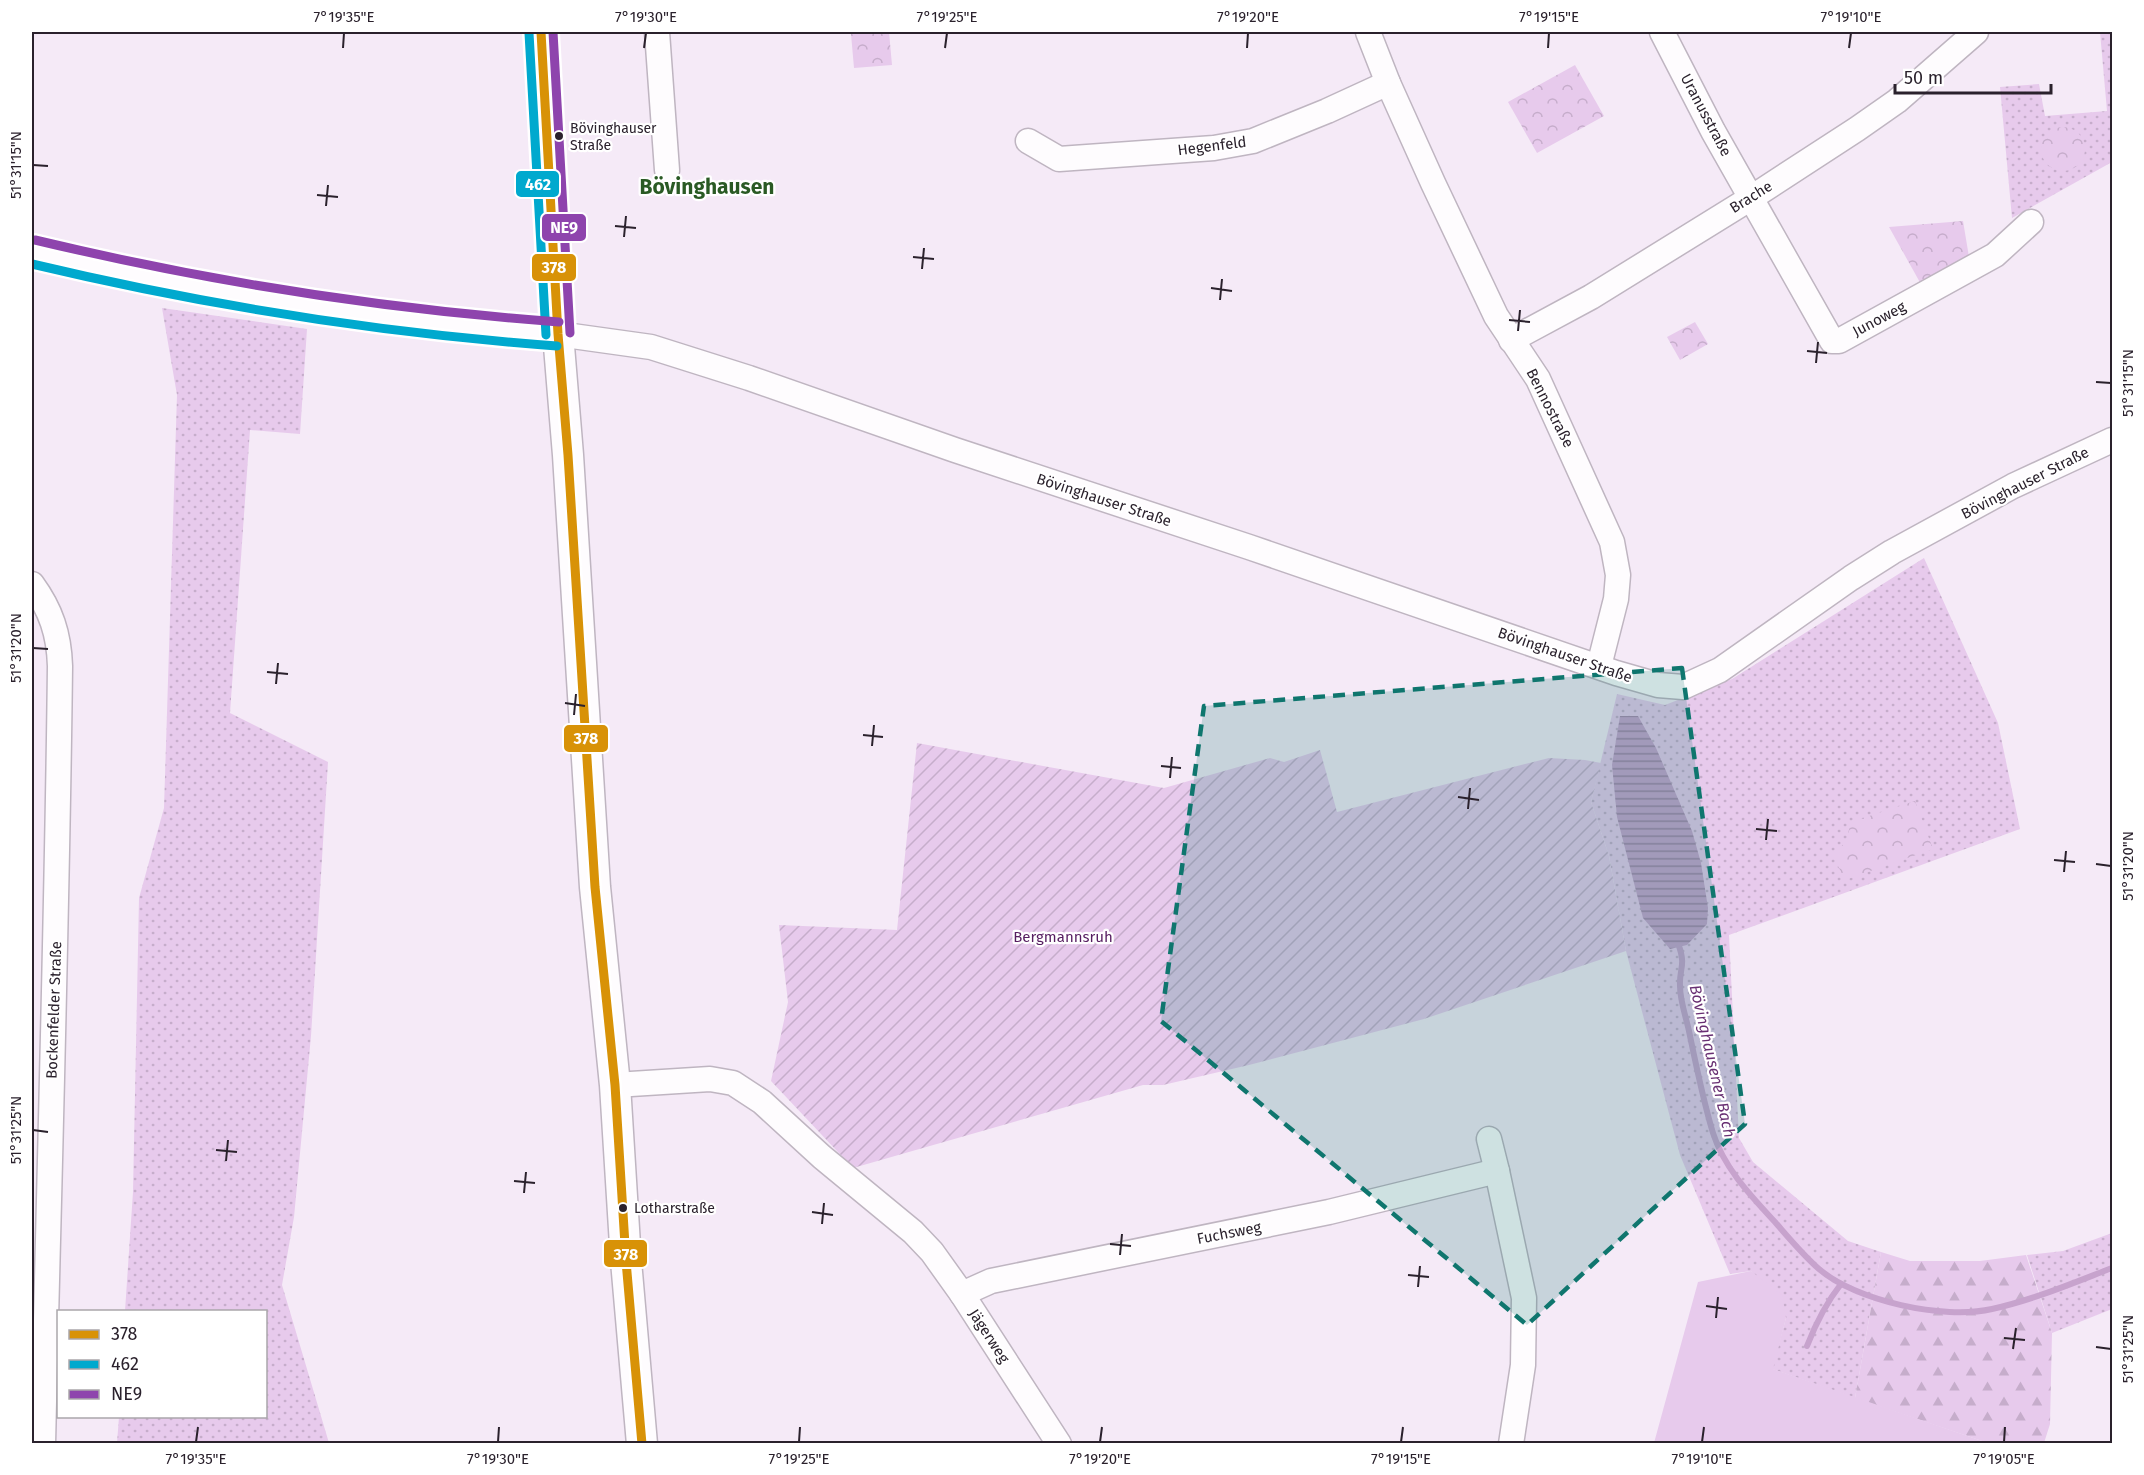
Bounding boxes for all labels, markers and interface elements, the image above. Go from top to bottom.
text: 7°19'35"E [314,8,374,26]
text: 7°19'30"E [615,8,677,26]
text: 7°19'25"E [917,8,977,26]
text: 7°19'20"E [1217,8,1279,26]
text: 7°19'15"E [1519,8,1579,26]
text: 7°19'10"E [1820,8,1882,26]
scale bar [1895,57,2051,95]
text: 50 m [1904,67,1943,89]
street label: Uranusstraße [1677,71,1735,159]
place label: Bövinghauser Straße [570,120,657,154]
marker: Bövinghauser Straße [553,130,565,142]
text: 51°31'15"N [7,131,25,199]
street label: Hegenfeld [1177,133,1247,159]
line badge: 462 [515,170,560,198]
district label: Bövinghausen [640,174,774,200]
text: 462 [525,175,551,194]
street label: Brache [1726,177,1776,217]
line badge: NE9 [541,213,587,242]
text: NE9 [550,218,578,237]
line badge: 378 [531,253,577,282]
text: 378 [541,258,566,277]
street label: Junoweg [1849,297,1909,340]
text: 51°31'15"N [2119,349,2137,417]
street label: Bennostraße [1522,365,1578,451]
street label: Bövinghauser Straße [1958,443,2092,523]
street label: Bövinghauser Straße [1034,470,1174,530]
text: 51°31'20"N [7,613,25,683]
street label: Bövinghauser Straße [1496,624,1634,686]
line badge: 378 [563,724,609,753]
text: 378 [573,729,598,748]
text: 51°31'20"N [2119,831,2137,901]
park label: Bergmannsruh [1013,928,1113,946]
street label: Bockenfelder Straße [43,941,65,1079]
water label: Bövinghausener Bach [1686,983,1739,1139]
text: 51°31'25"N [7,1096,25,1164]
place label: Lotharstraße [634,1200,715,1217]
marker: Lotharstraße [617,1202,629,1214]
street label: Fuchsweg [1195,1218,1263,1248]
line badge: 378 [603,1239,648,1268]
text: 378 [613,1245,638,1264]
street label: Jägerweg [965,1306,1013,1367]
legend [57,1310,267,1418]
text: 51°31'25"N [2119,1315,2137,1383]
text: 378 [111,1323,138,1345]
text: 462 [111,1353,139,1375]
text: NE9 [111,1383,142,1405]
text: 7°19'35"E [166,1450,226,1468]
text: 7°19'30"E [467,1450,529,1468]
text: 7°19'25"E [769,1450,829,1468]
text: 7°19'20"E [1069,1450,1131,1468]
text: 7°19'15"E [1371,1450,1431,1468]
text: 7°19'10"E [1671,1450,1733,1468]
text: 7°19'05"E [1973,1450,2035,1468]

